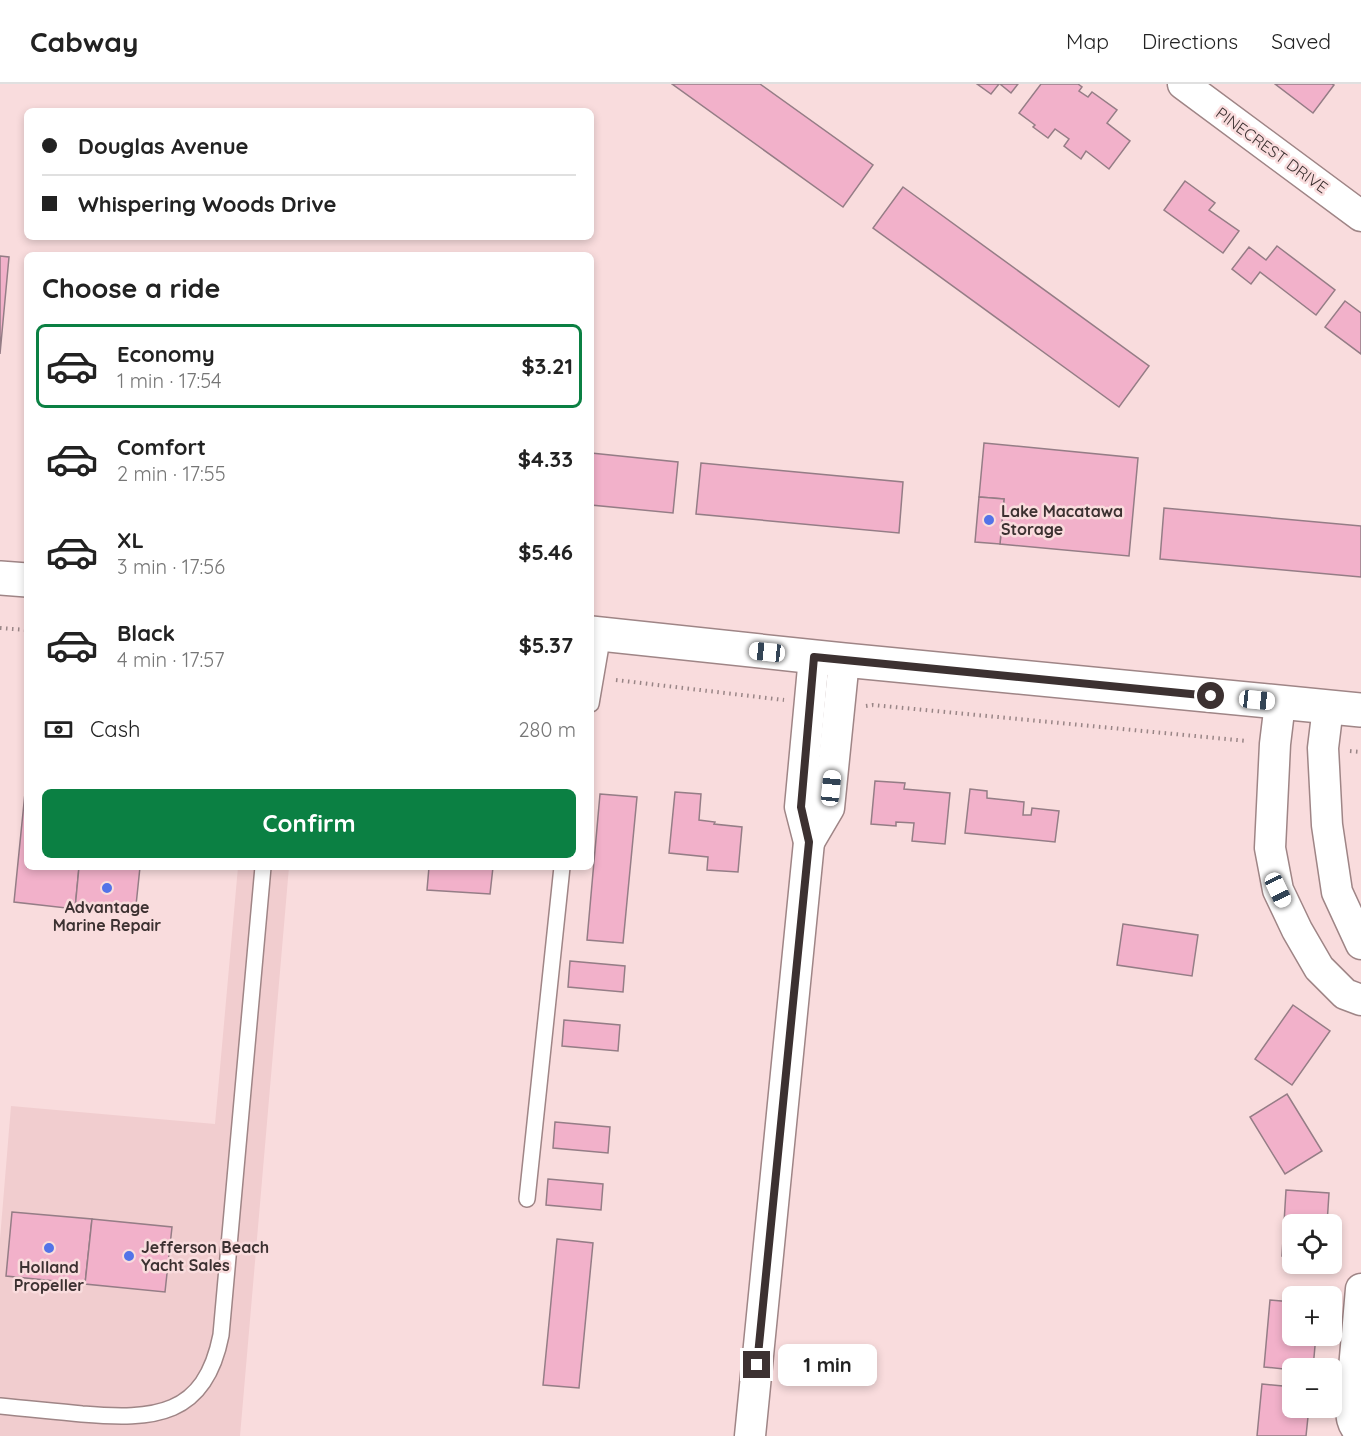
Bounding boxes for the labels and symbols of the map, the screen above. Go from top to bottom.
street label: PINECREST DRIVE [1212,103,1332,197]
place label: Lake Macatawa Storage [1001,501,1123,539]
marker: Lake Macatawa Storage [982,513,996,527]
car [748,641,786,663]
route start [1197,682,1224,709]
car [1238,689,1276,711]
car [820,769,842,807]
car [1262,870,1294,910]
marker: Advantage Marine Repair [100,881,114,895]
place label: Advantage Marine Repair [53,897,161,935]
place label: Jefferson Beach Yacht Sales [141,1237,269,1275]
marker: Holland Propeller [42,1241,56,1255]
marker: Jefferson Beach Yacht Sales [122,1249,136,1263]
place label: Holland Propeller [14,1257,84,1295]
callout: 1 min [778,1344,877,1386]
route end [743,1351,770,1378]

